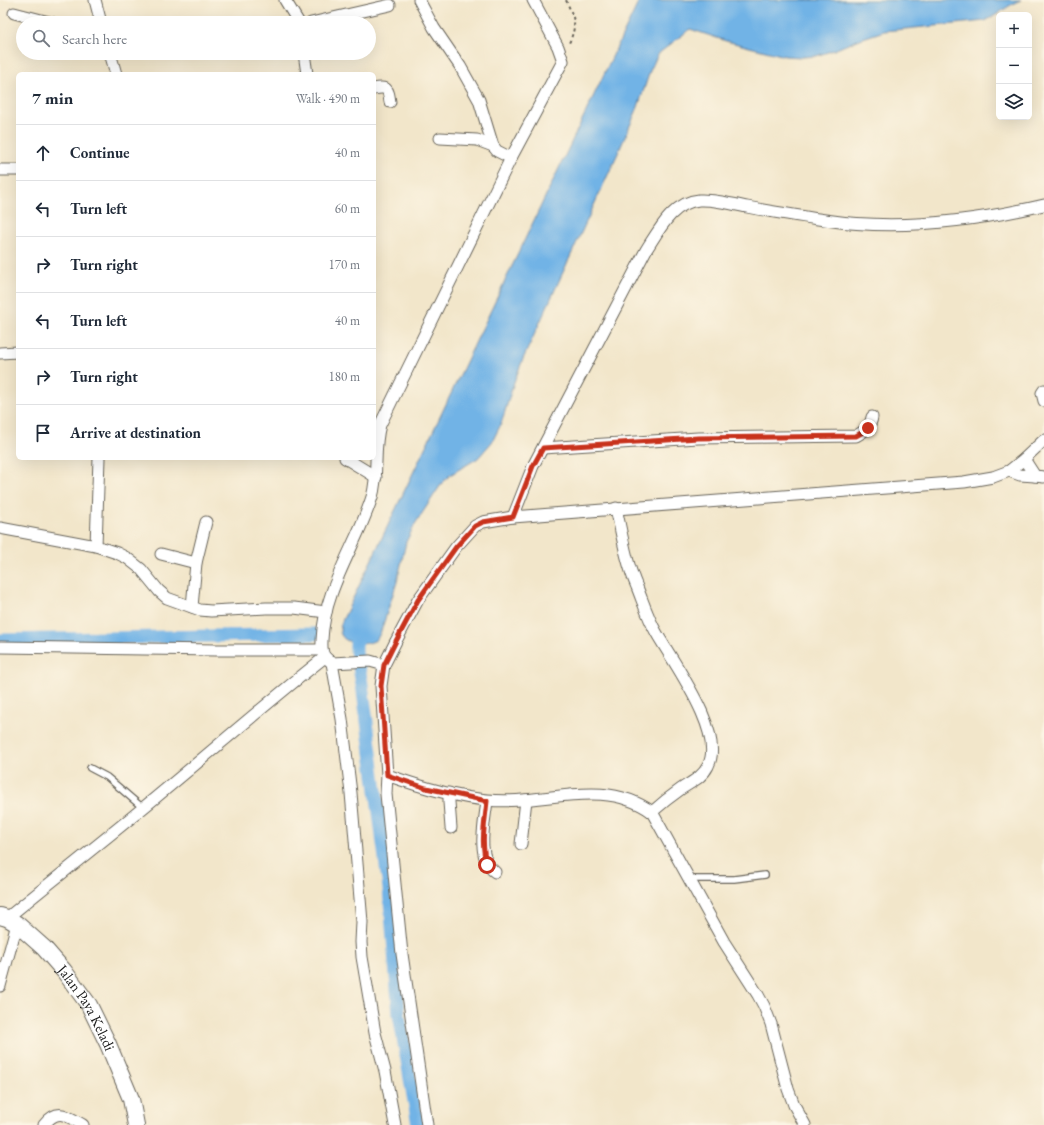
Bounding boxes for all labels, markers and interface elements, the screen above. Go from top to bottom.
map controls [996,12,1032,120]
button: + [996,12,1032,48]
search box [16,16,376,60]
icon: search [30,27,52,49]
text: Search here [62,29,127,48]
button: − [996,48,1032,84]
button: layers [996,84,1032,120]
text: 7 min [32,87,73,109]
text: Walk · 490 m [296,90,360,107]
icon: ahead [32,142,54,164]
text: Continue [70,143,130,162]
text: 40 m [335,144,360,161]
icon: left [32,198,54,220]
text: Turn left [70,199,127,218]
text: 60 m [335,200,360,217]
icon: right [32,254,54,276]
text: Turn right [70,255,138,274]
text: 170 m [329,256,360,273]
icon: left [32,310,54,332]
text: Turn left [70,311,127,330]
text: 40 m [335,312,360,329]
icon: right [32,366,54,388]
text: Turn right [70,367,138,386]
text: 180 m [329,368,360,385]
route end [859,419,877,437]
icon: arrive [32,422,54,444]
text: Arrive at destination [70,423,201,442]
route start [478,856,496,874]
street label: Jalan Paya Keladi [52,959,120,1054]

